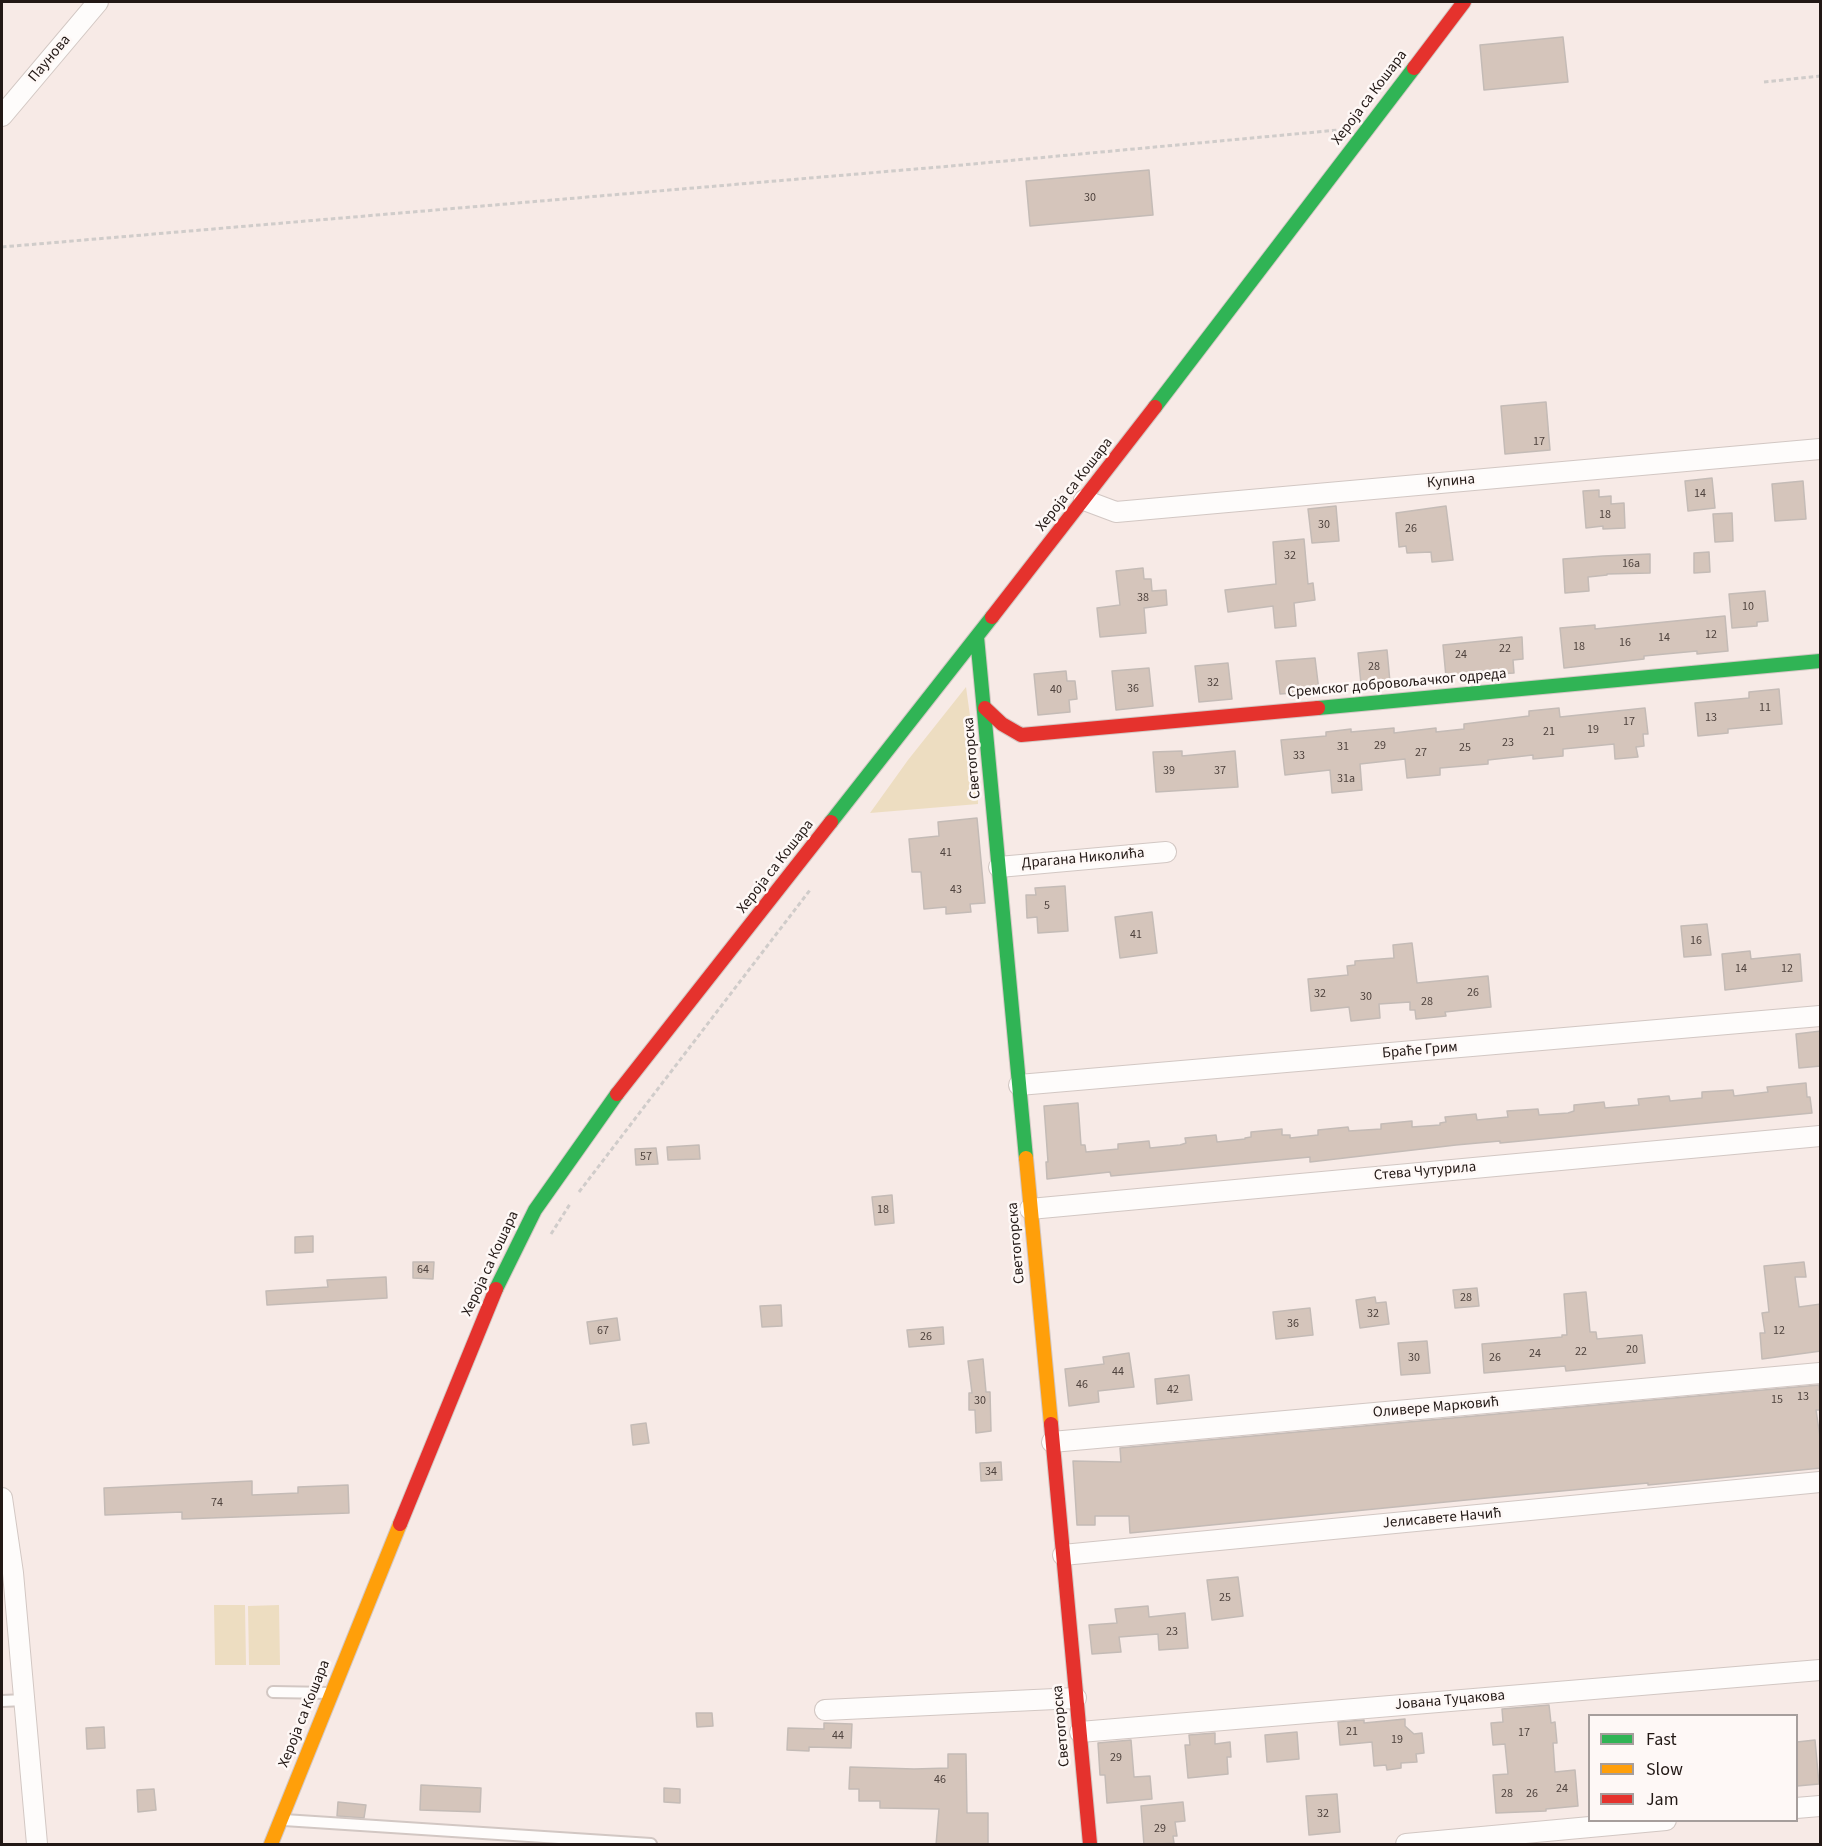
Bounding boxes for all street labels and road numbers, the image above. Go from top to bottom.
street label: Паунова [25,32,75,86]
street label: Хероја са Кошара [1328,47,1412,149]
street label: Хероја са Кошара [1033,434,1117,536]
street label: Купина [1426,471,1476,493]
street label: Сремског добровољачког одреда [1287,665,1507,703]
street label: Светогорска [960,716,986,800]
street label: Хероја са Кошара [734,816,818,918]
street label: Драгана Николића [1021,845,1145,873]
street label: Браће Грим [1381,1039,1459,1063]
street label: Стева Чутурила [1373,1159,1477,1185]
street label: Светогорска [1004,1201,1030,1285]
street label: Хероја са Кошара [459,1208,523,1320]
street label: Оливере Марковић [1372,1394,1500,1422]
street label: Јелисавете Начић [1382,1505,1502,1533]
street label: Хероја са Кошара [275,1658,335,1770]
street label: Светогорска [1049,1684,1075,1768]
street label: Јована Туцакова [1394,1687,1506,1715]

